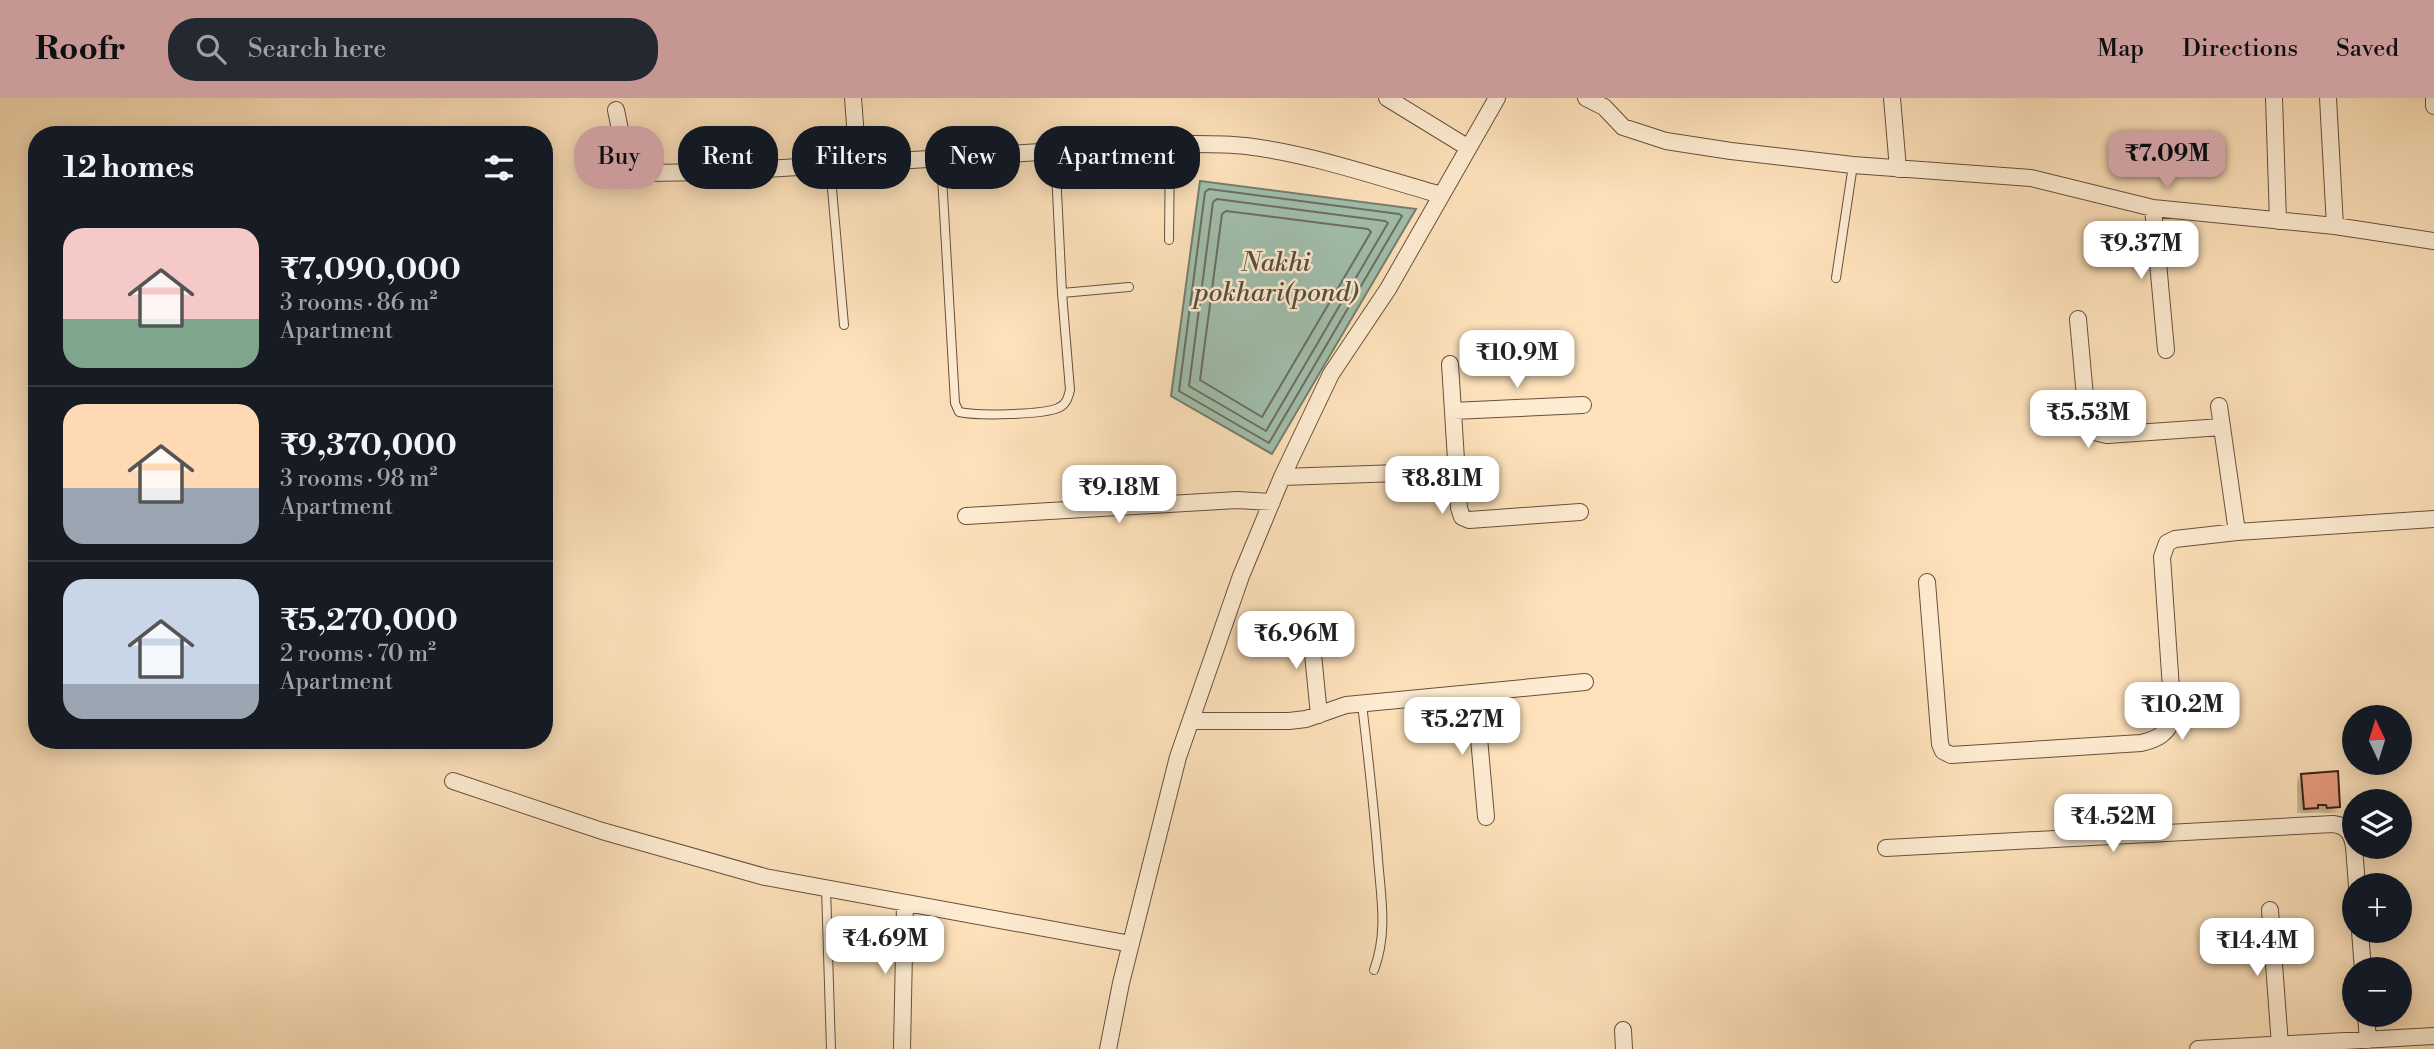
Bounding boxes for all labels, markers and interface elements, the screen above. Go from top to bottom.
search box [168,18,658,81]
text: Roofr [35,29,126,70]
icon: search [192,30,230,68]
text: Search here [248,33,386,65]
text: Map [2097,34,2144,64]
text: Directions [2182,34,2298,64]
text: Saved [2336,34,2399,64]
chip: Buy [574,126,664,189]
chip: Rent [678,126,778,189]
chip: Filters [792,126,911,189]
chip: New [925,126,1020,189]
chip: Apartment [1034,126,1200,189]
pin: ₹7.09M [2110,132,2224,191]
text: ₹7.09M [2124,140,2210,168]
text: 12 homes [63,149,194,187]
icon: filters [480,149,518,187]
pin: ₹9.37M [2084,222,2198,281]
text: ₹9.37M [2100,230,2182,258]
water label: Nakhi pokhari(pond) [1191,247,1359,309]
text: ₹7,090,000 [280,251,461,289]
icon: home [119,256,203,340]
text: 3 rooms · 86 m² [280,289,437,317]
text: Apartment [280,317,393,345]
pin: ₹10.9M [1460,330,1574,390]
text: ₹10.9M [1475,339,1559,367]
pin: ₹5.53M [2031,390,2145,450]
text: ₹5.53M [2046,399,2130,427]
text: ₹9,370,000 [280,427,457,465]
icon: home [119,432,203,516]
pin: ₹8.81M [1385,456,1499,516]
text: 3 rooms · 98 m² [280,465,437,493]
text: ₹8.81M [1401,465,1483,493]
pin: ₹9.18M [1062,466,1176,525]
text: ₹9.18M [1078,474,1160,502]
text: Apartment [280,493,393,521]
text: ₹5,270,000 [280,602,458,640]
icon: home [119,607,203,691]
pin: ₹6.96M [1239,612,1353,671]
text: ₹6.96M [1254,620,1339,648]
text: 2 rooms · 70 m² [280,640,436,668]
text: Apartment [280,668,393,696]
pin: ₹10.2M [2125,682,2239,742]
text: ₹10.2M [2141,691,2223,719]
pin: ₹5.27M [1405,698,1519,757]
north arrow [2342,705,2412,775]
map controls [2342,705,2412,1027]
text: ₹5.27M [1420,706,1504,734]
button: layers [2342,789,2412,859]
pin: ₹4.52M [2056,794,2170,854]
text: ₹4.52M [2070,803,2156,831]
button: + [2342,873,2412,943]
pin: ₹4.69M [828,916,942,976]
pin: ₹14.4M [2200,918,2314,978]
text: ₹4.69M [842,925,928,953]
text: ₹14.4M [2216,927,2298,955]
button: − [2342,957,2412,1027]

